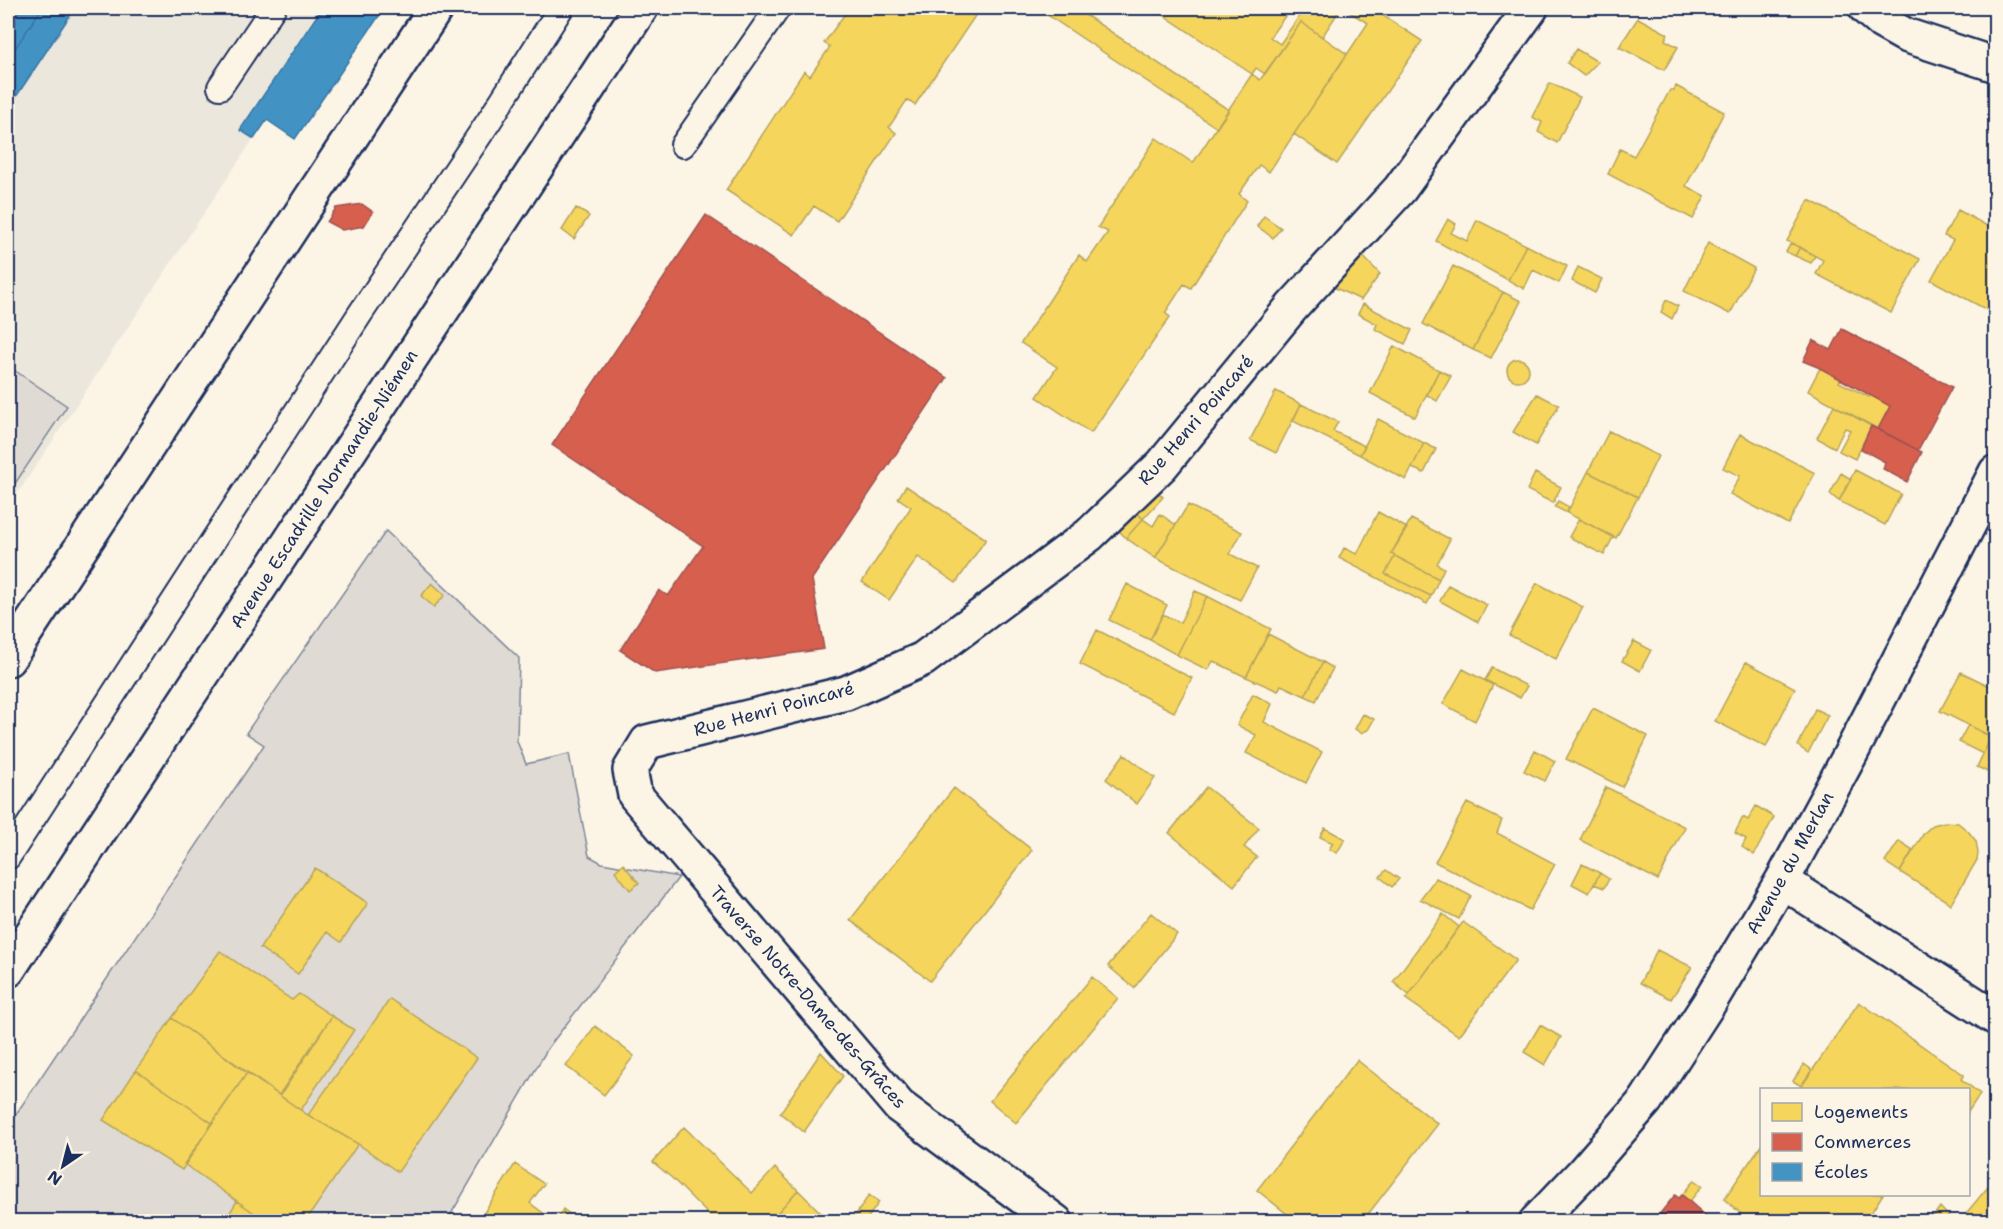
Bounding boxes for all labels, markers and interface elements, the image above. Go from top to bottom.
street label: Avenue Escadrille Normandie-Niémen [225,345,423,633]
street label: Rue Henri Poincaré [1133,350,1259,490]
street label: Rue Henri Poincaré [691,676,857,742]
street label: Avenue du Merlan [1741,787,1839,939]
street label: Traverse Notre-Dame-des-Grâces [704,880,912,1114]
legend [1760,1088,1970,1196]
text: Logements [1814,1100,1908,1124]
text: Commerces [1814,1130,1911,1154]
north arrow [33,1136,93,1196]
text: Écoles [1814,1160,1868,1184]
text: N [43,1166,66,1190]

